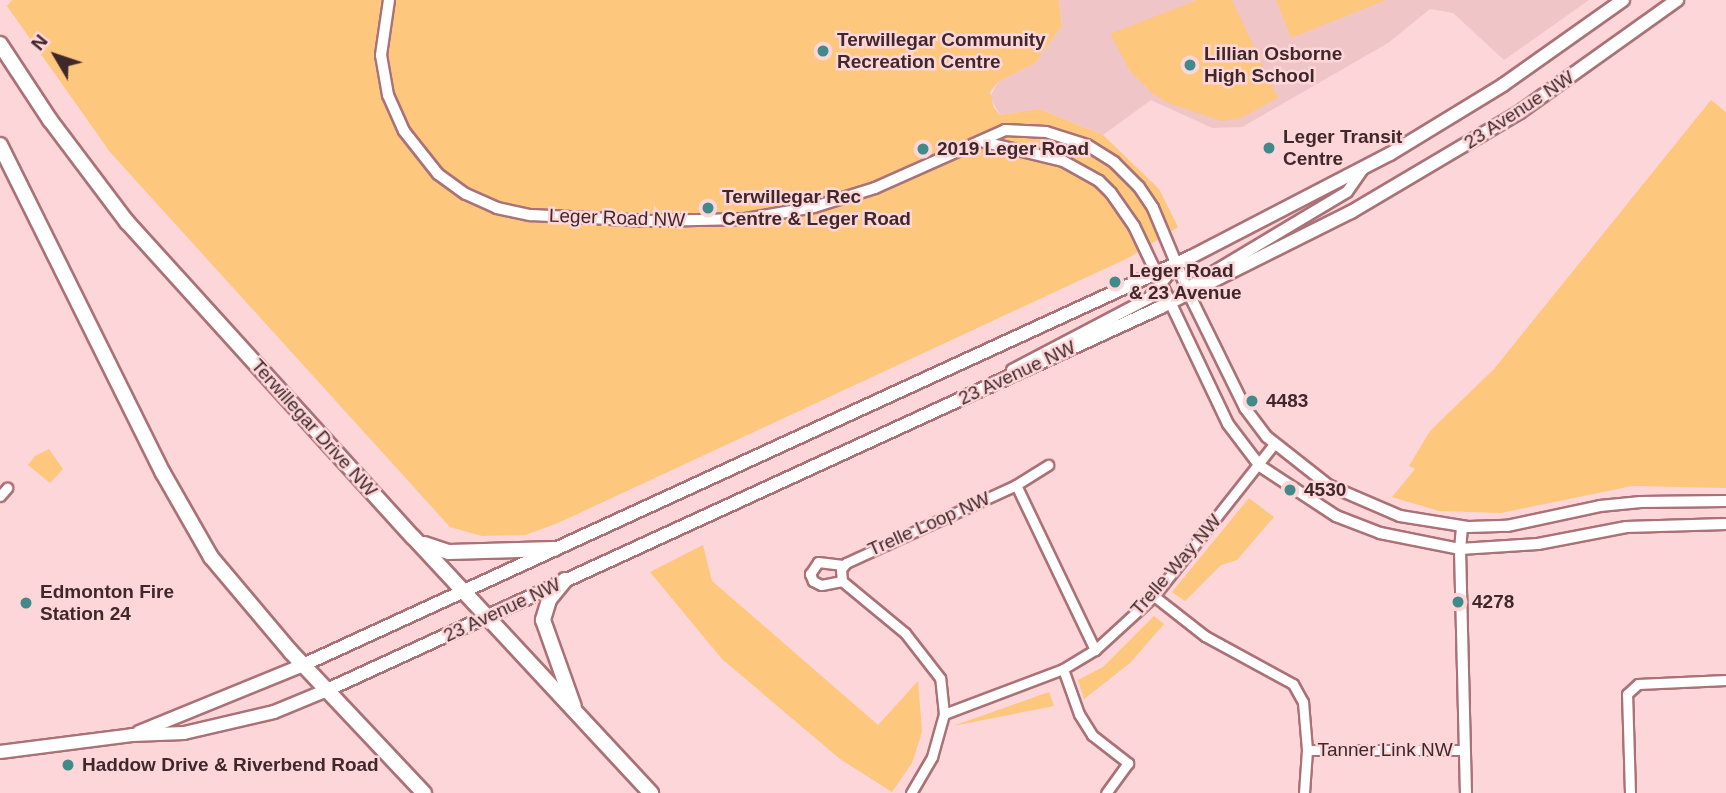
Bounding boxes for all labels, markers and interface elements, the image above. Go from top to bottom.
north arrow [21,21,91,91]
place label: Terwillegar Community Recreation Centre [837,29,1046,73]
text: N [27,31,52,54]
marker: Terwillegar Community Recreation Centre [815,43,831,59]
place label: Lillian Osborne High School [1204,43,1342,87]
marker: Lillian Osborne High School [1182,57,1198,73]
street label: 23 Avenue NW [1459,66,1579,154]
place label: Leger Transit Centre [1283,126,1402,170]
place label: 2019 Leger Road [937,138,1089,160]
marker: Leger Transit Centre [1261,140,1277,156]
marker: 2019 Leger Road [915,141,931,157]
place label: Terwillegar Rec Centre & Leger Road [722,186,911,230]
marker: Terwillegar Rec Centre & Leger Road [700,200,716,216]
street label: Leger Road NW [549,204,685,232]
place label: Leger Road & 23 Avenue [1129,260,1242,304]
marker: Leger Road & 23 Avenue [1107,274,1123,290]
street label: 23 Avenue NW [954,336,1080,410]
street label: Terwillegar Drive NW [246,354,382,502]
place label: 4483 [1266,390,1308,412]
marker: 4483 [1244,393,1260,409]
place label: 4530 [1304,479,1346,501]
marker: 4530 [1282,482,1298,498]
street label: Trelle Loop NW [864,487,994,561]
street label: Trelle Way NW [1126,510,1226,620]
street label: 23 Avenue NW [439,573,565,647]
place label: Edmonton Fire Station 24 [40,581,174,625]
place label: 4278 [1472,591,1514,613]
marker: 4278 [1450,594,1466,610]
marker: Edmonton Fire Station 24 [18,595,34,611]
street label: Tanner Link NW [1317,739,1453,761]
place label: Haddow Drive & Riverbend Road [82,754,379,776]
marker: Haddow Drive & Riverbend Road [60,757,76,773]

